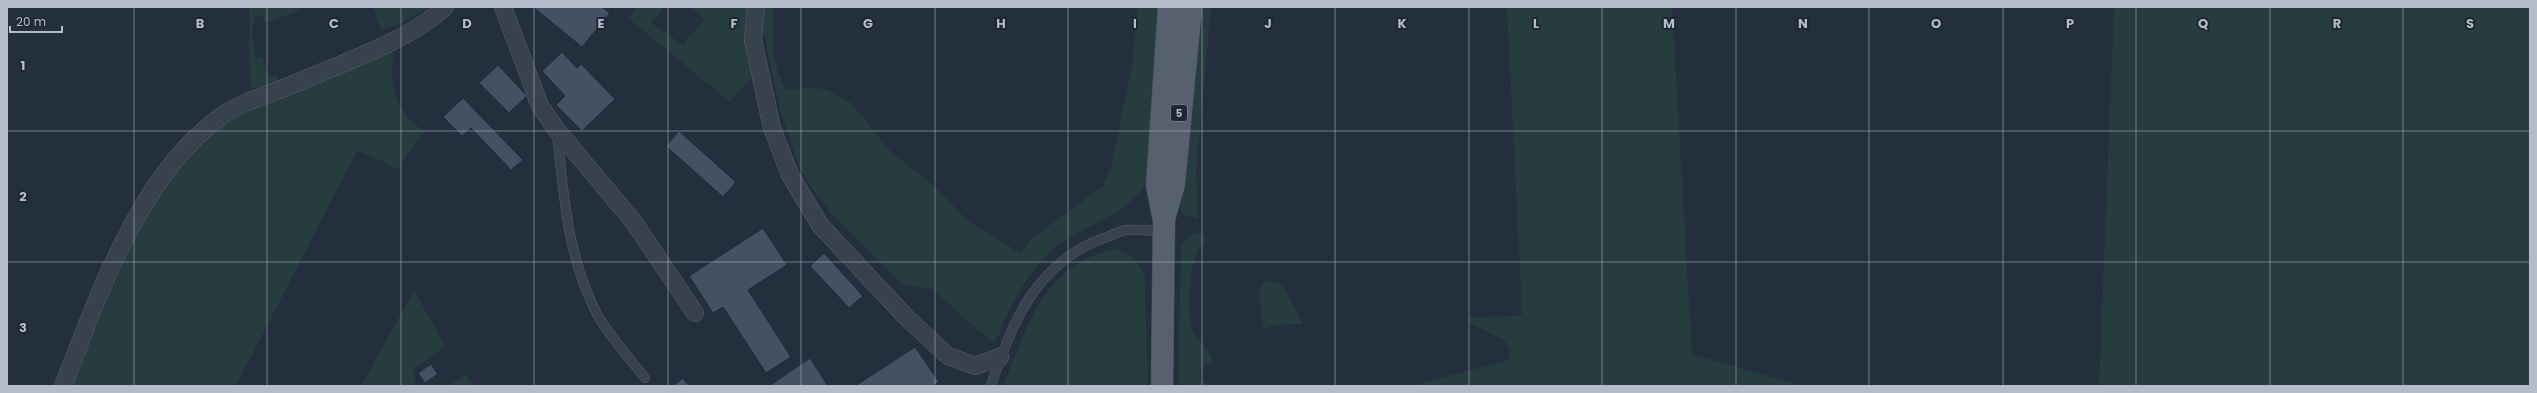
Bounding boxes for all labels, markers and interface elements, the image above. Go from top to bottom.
scale bar [10,8,62,34]
text: 20 m [16,13,46,30]
text: B [196,14,205,33]
text: C [329,14,339,33]
text: D [462,14,472,33]
text: E [597,14,605,33]
text: F [730,14,738,33]
text: G [863,14,873,33]
text: H [996,14,1006,33]
text: I [1133,14,1137,33]
text: J [1264,14,1272,33]
text: K [1397,14,1407,33]
text: L [1533,14,1539,33]
text: M [1663,14,1675,33]
text: N [1798,14,1808,33]
text: O [1931,14,1941,33]
text: P [2066,14,2074,33]
text: Q [2198,14,2208,33]
text: R [2333,14,2341,33]
text: S [2466,14,2474,33]
text: 1 [21,56,25,75]
road number: 5 [1171,105,1187,121]
text: 2 [19,187,27,206]
text: 3 [19,318,27,337]

